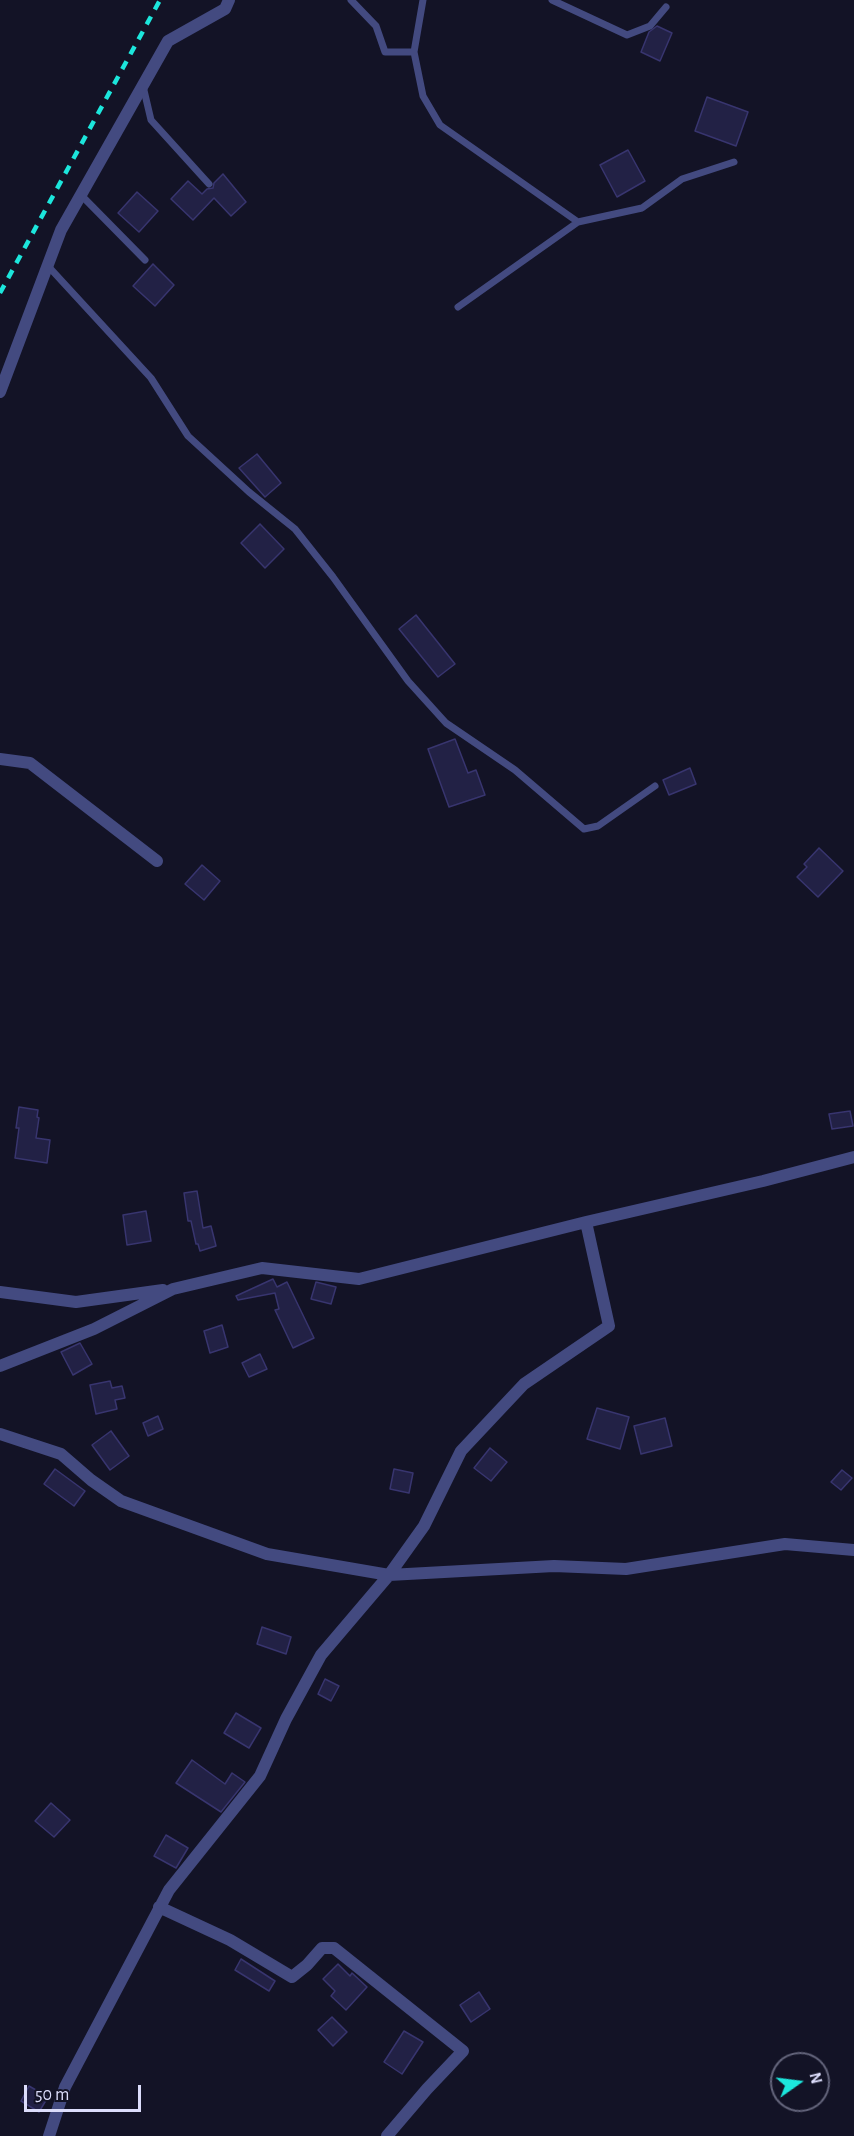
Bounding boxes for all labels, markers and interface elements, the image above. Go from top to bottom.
north arrow [770,2052,830,2112]
text: N [806,2071,825,2085]
scale bar [27,2073,144,2111]
text: 50 m [35,2086,69,2104]

